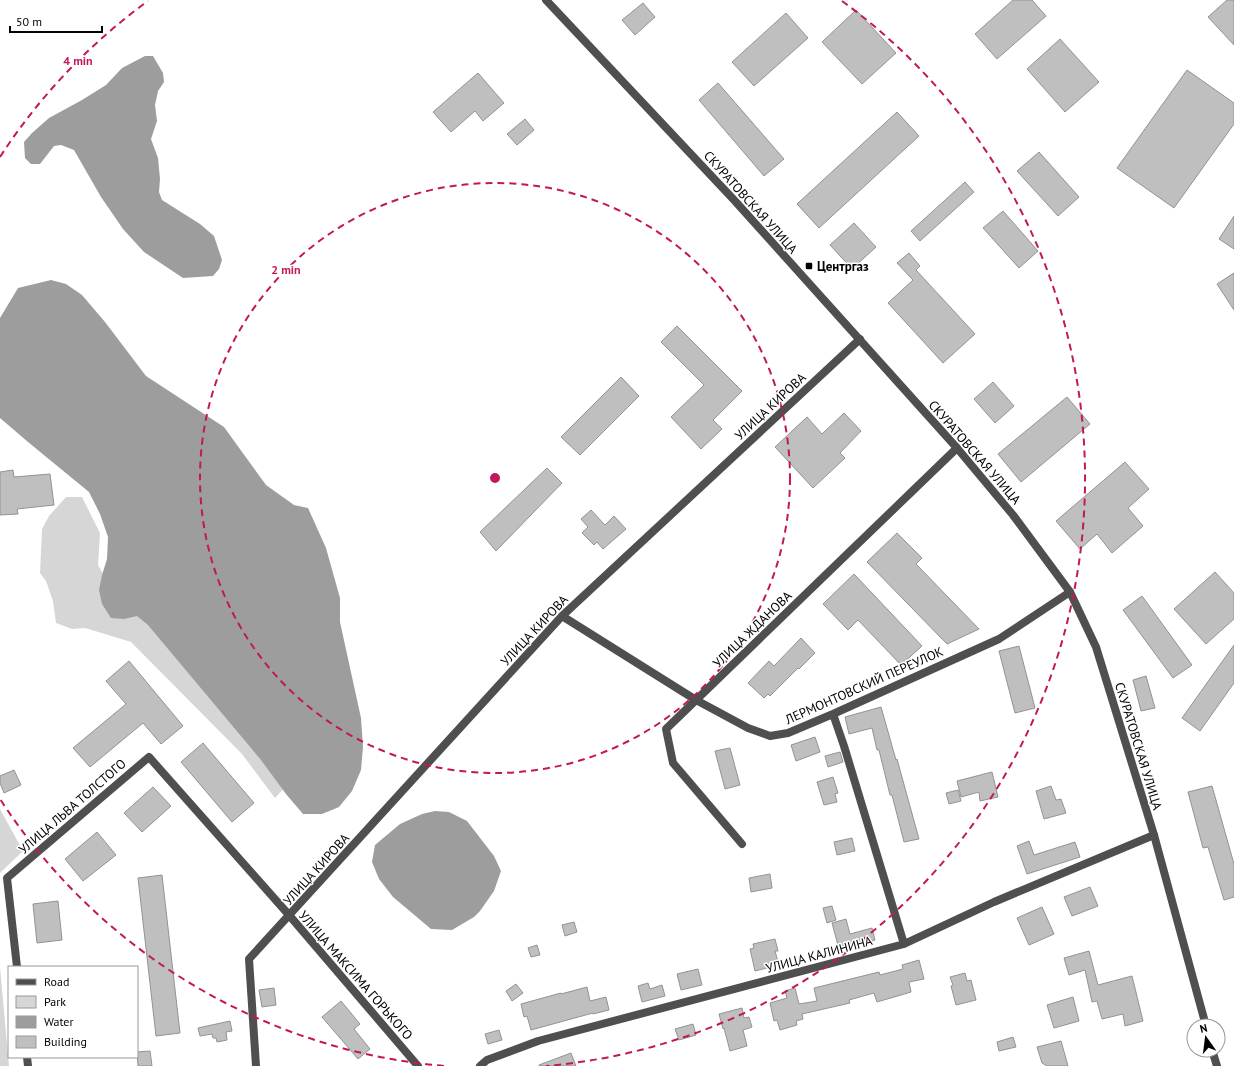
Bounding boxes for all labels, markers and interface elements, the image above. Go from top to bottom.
scale bar [10,8,102,34]
text: 50 m [16,14,42,29]
text: 4 min [63,53,93,68]
street label: СКУРАТОВСКАЯ УЛИЦА [700,147,802,258]
place label: Центргаз [817,258,869,275]
marker: Центргаз [804,261,814,271]
text: 2 min [271,262,301,277]
street label: УЛИЦА КИРОВА [731,369,810,444]
street label: СКУРАТОВСКАЯ УЛИЦА [925,397,1025,508]
centre of rings [488,471,502,485]
street label: УЛИЦА ЖДАНОВА [709,587,796,671]
street label: УЛИЦА КИРОВА [497,591,572,669]
street label: ЛЕРМОНТОВСКИЙ ПЕРЕУЛОК [782,643,946,728]
street label: СКУРАТОВСКАЯ УЛИЦА [1111,680,1166,812]
street label: УЛИЦА ЛЬВА ТОЛСТОГО [15,755,130,858]
street label: УЛИЦА КИРОВА [280,829,353,909]
street label: УЛИЦА МАКСИМА ГОРЬКОГО [295,907,416,1043]
street label: УЛИЦА КАЛИНИНА [764,932,875,977]
legend [8,966,138,1058]
text: Road [44,974,69,989]
text: Park [44,994,66,1009]
text: Water [44,1014,74,1029]
north arrow [1186,1018,1226,1058]
text: N [1198,1021,1209,1036]
text: Building [44,1034,87,1049]

